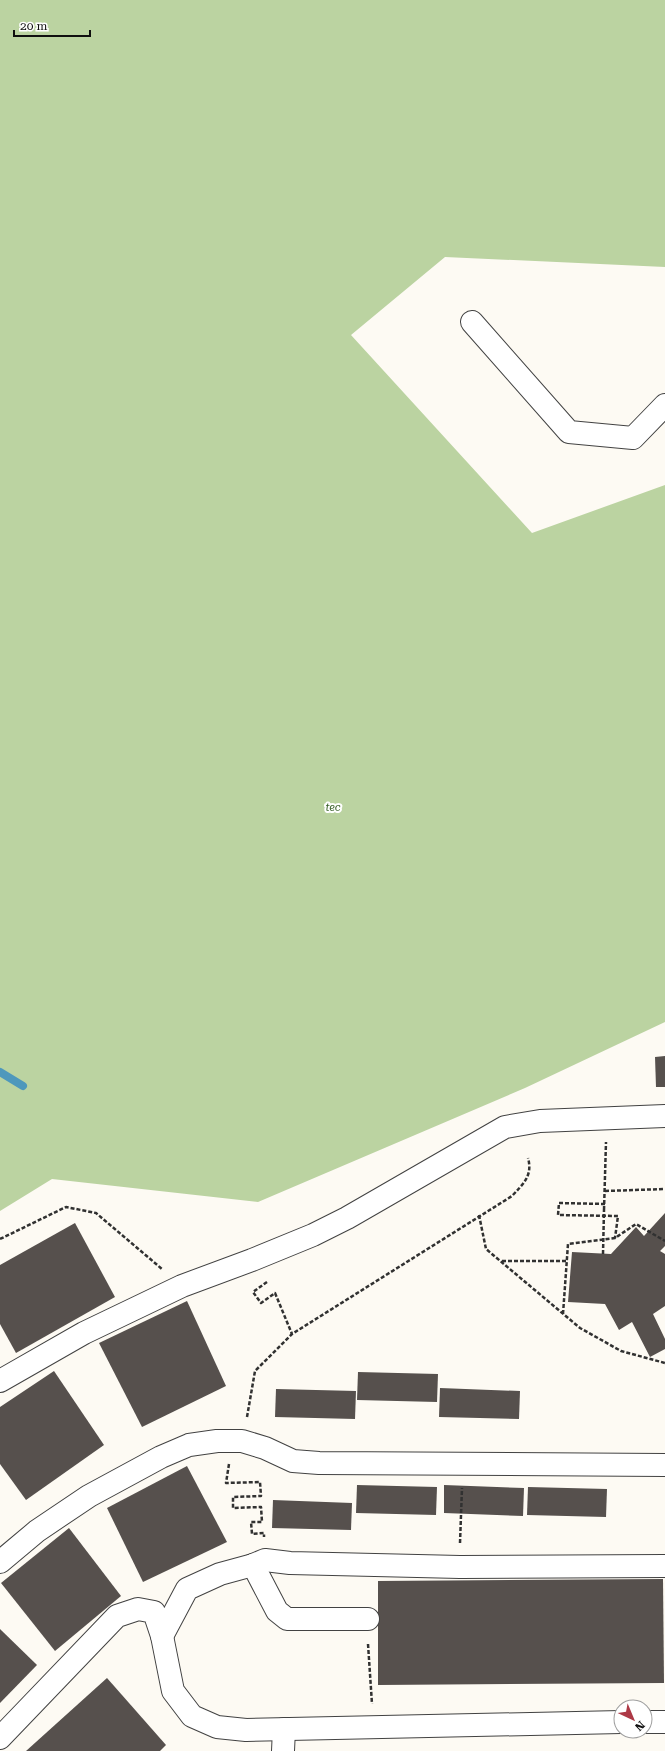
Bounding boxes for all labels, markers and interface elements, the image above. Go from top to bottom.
scale bar [14,12,90,38]
text: 20 m [20,19,47,33]
park label: tec [325,801,341,814]
north arrow [613,1699,653,1739]
text: N [632,1718,647,1734]

